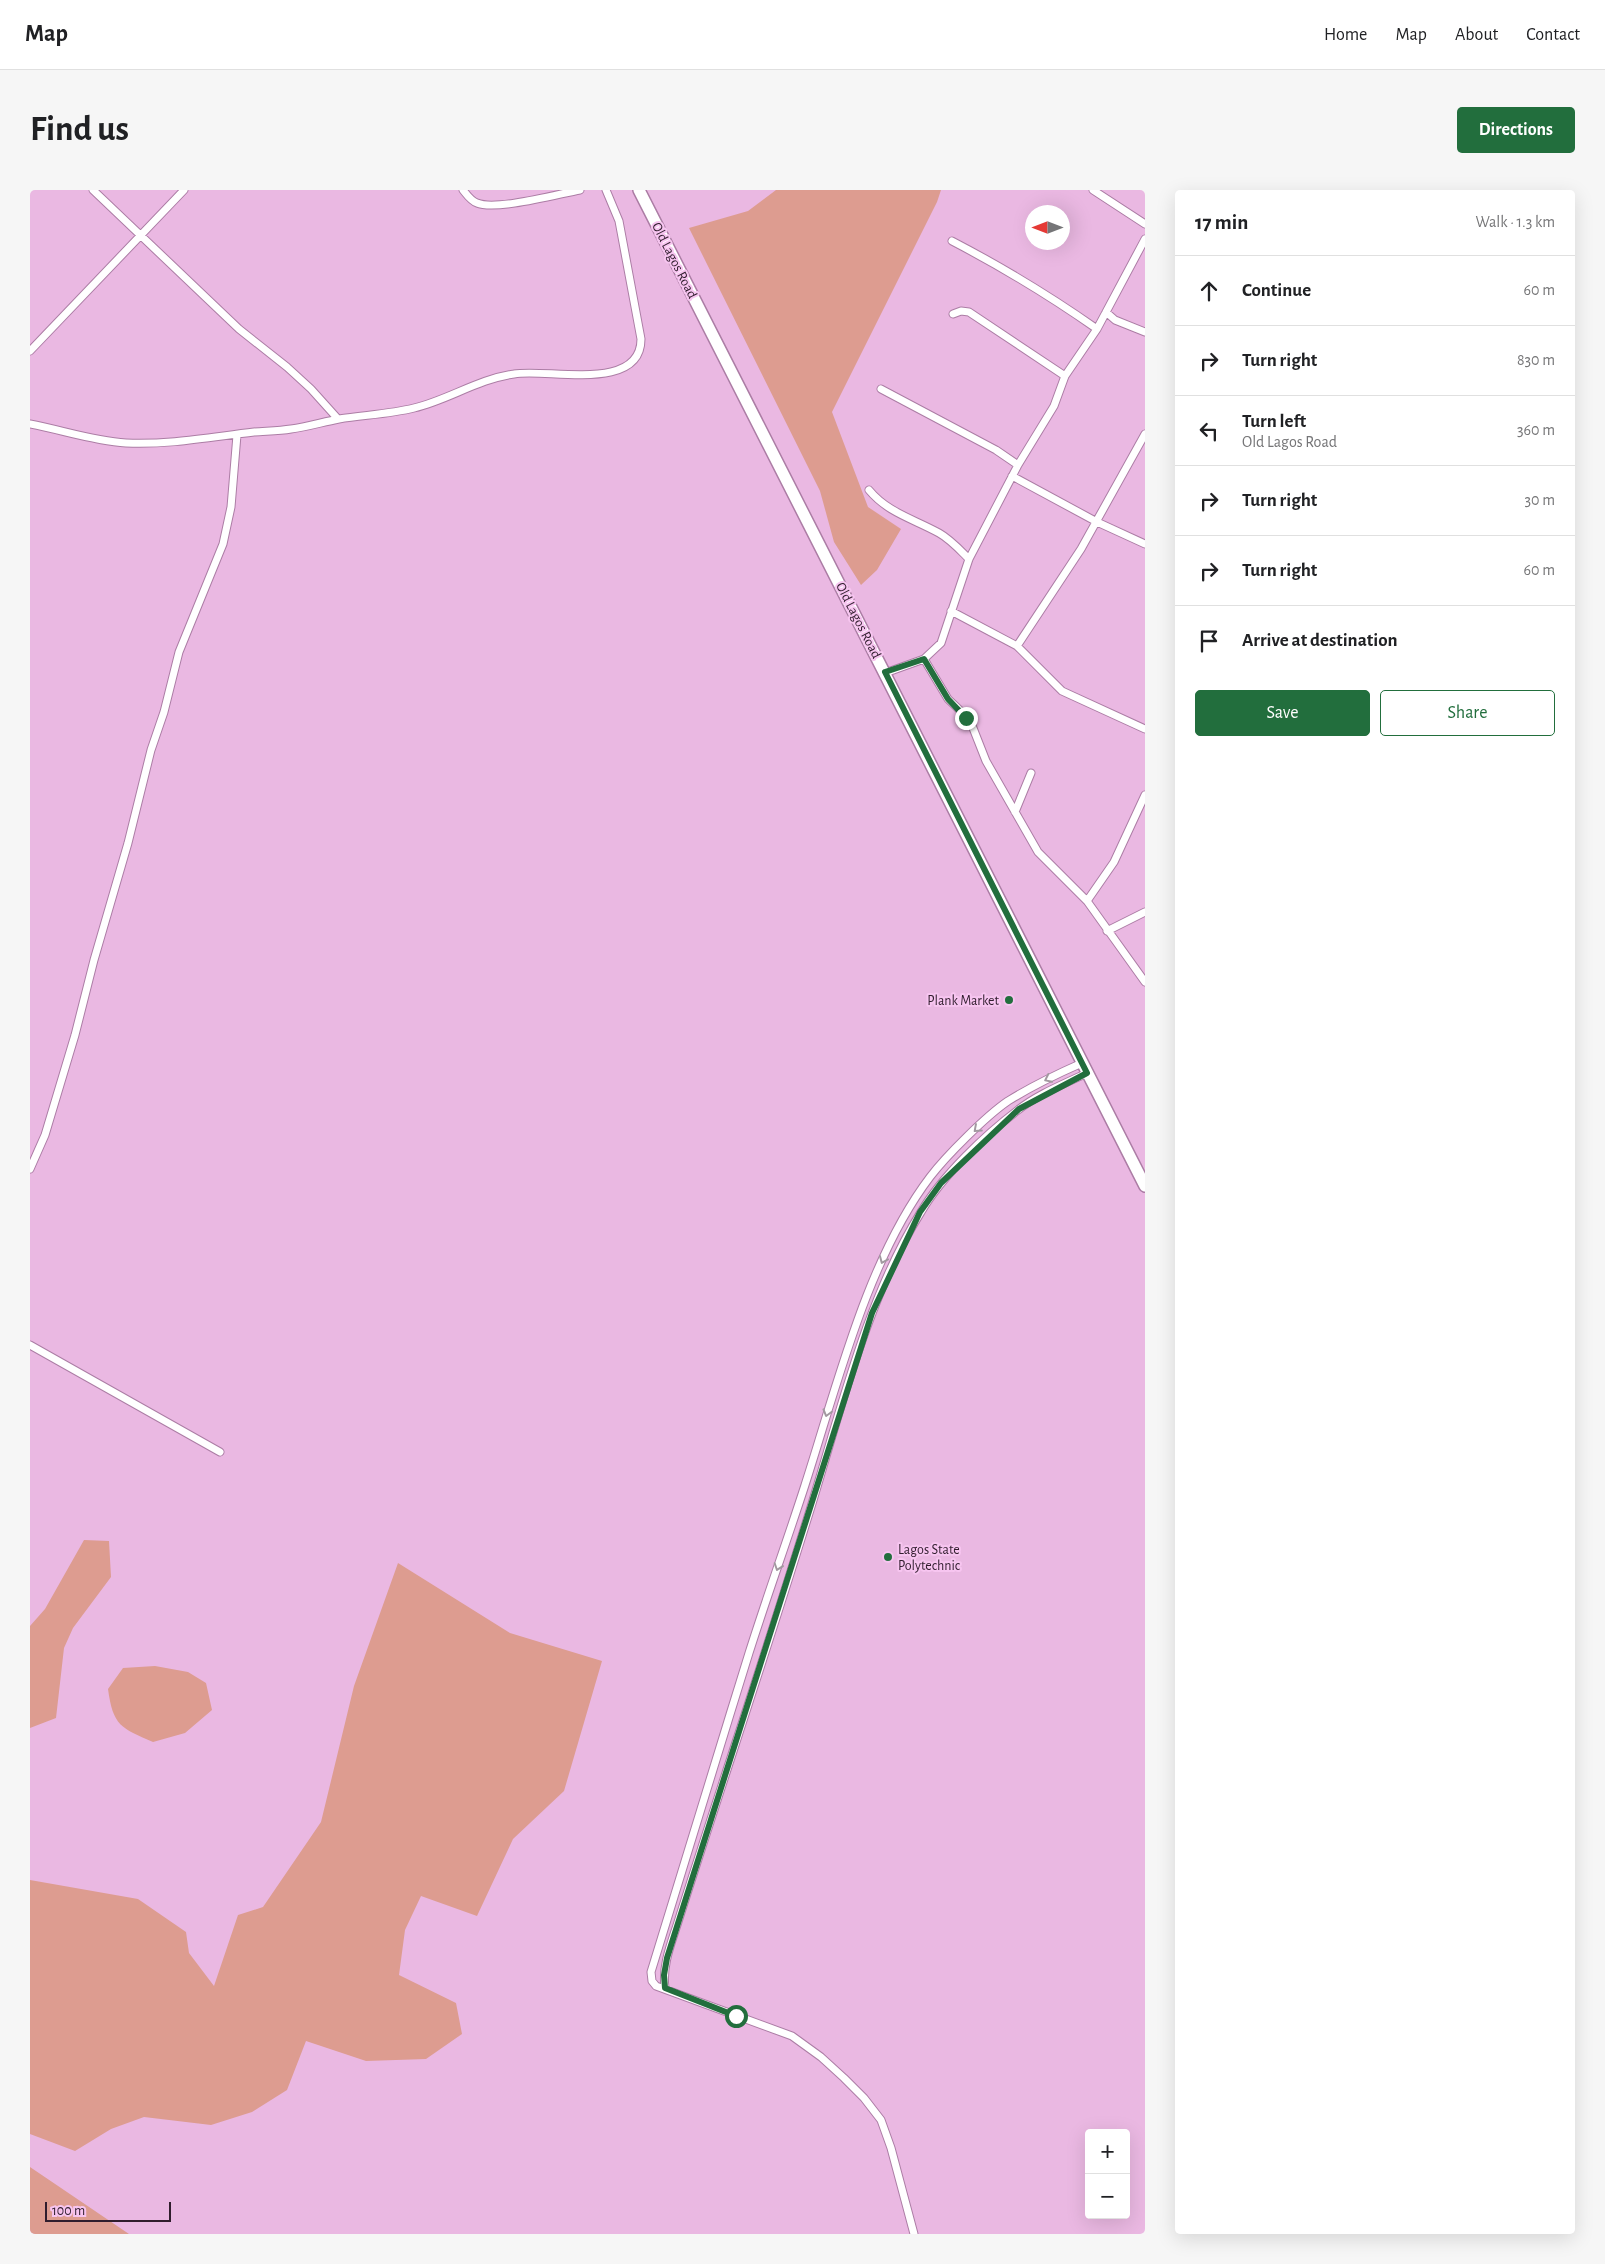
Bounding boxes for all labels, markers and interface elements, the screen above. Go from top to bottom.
text: Map [25,22,68,46]
text: Home [1324,26,1367,44]
text: Map [1395,26,1427,44]
text: About [1455,26,1498,44]
text: Contact [1526,26,1580,44]
button: Directions [1457,107,1575,153]
text: Find us [30,112,129,147]
north arrow [1025,205,1070,250]
text: 17 min [1195,212,1248,233]
text: Walk · 1.3 km [1475,214,1555,230]
street label: Old Lagos Road [649,220,699,301]
icon: ahead [1195,277,1223,305]
text: Continue [1242,281,1311,300]
text: 60 m [1524,282,1555,298]
icon: right [1195,347,1223,375]
text: Turn right [1242,351,1317,370]
text: 830 m [1517,352,1555,368]
text: Turn left [1242,412,1306,431]
icon: left [1195,417,1223,445]
text: 360 m [1517,422,1555,438]
text: Old Lagos Road [1242,434,1337,450]
icon: right [1195,487,1223,515]
text: Turn right [1242,491,1317,510]
text: 30 m [1525,492,1555,508]
icon: right [1195,557,1223,585]
text: Turn right [1242,561,1317,580]
text: 60 m [1524,562,1555,578]
street label: Old Lagos Road [833,580,883,661]
icon: arrive [1195,627,1223,655]
text: Arrive at destination [1242,631,1398,650]
button: Save [1195,690,1370,736]
button: Share [1380,690,1555,736]
route end [955,707,978,730]
place label: Plank Market [927,994,1000,1008]
marker: Plank Market [1003,994,1015,1006]
one-way arrow [1044,1073,1053,1083]
one-way arrow [973,1123,982,1132]
one-way arrow [879,1255,890,1264]
one-way arrow [823,1408,833,1416]
place label: Lagos State Polytechnic [898,1543,961,1573]
marker: Lagos State Polytechnic [882,1551,894,1563]
one-way arrow [773,1563,783,1571]
route start [725,2005,748,2028]
map controls [1085,2129,1130,2219]
button: + [1085,2129,1130,2174]
button: − [1085,2174,1130,2219]
scale bar [45,2199,171,2222]
text: 100 m [52,2204,85,2218]

